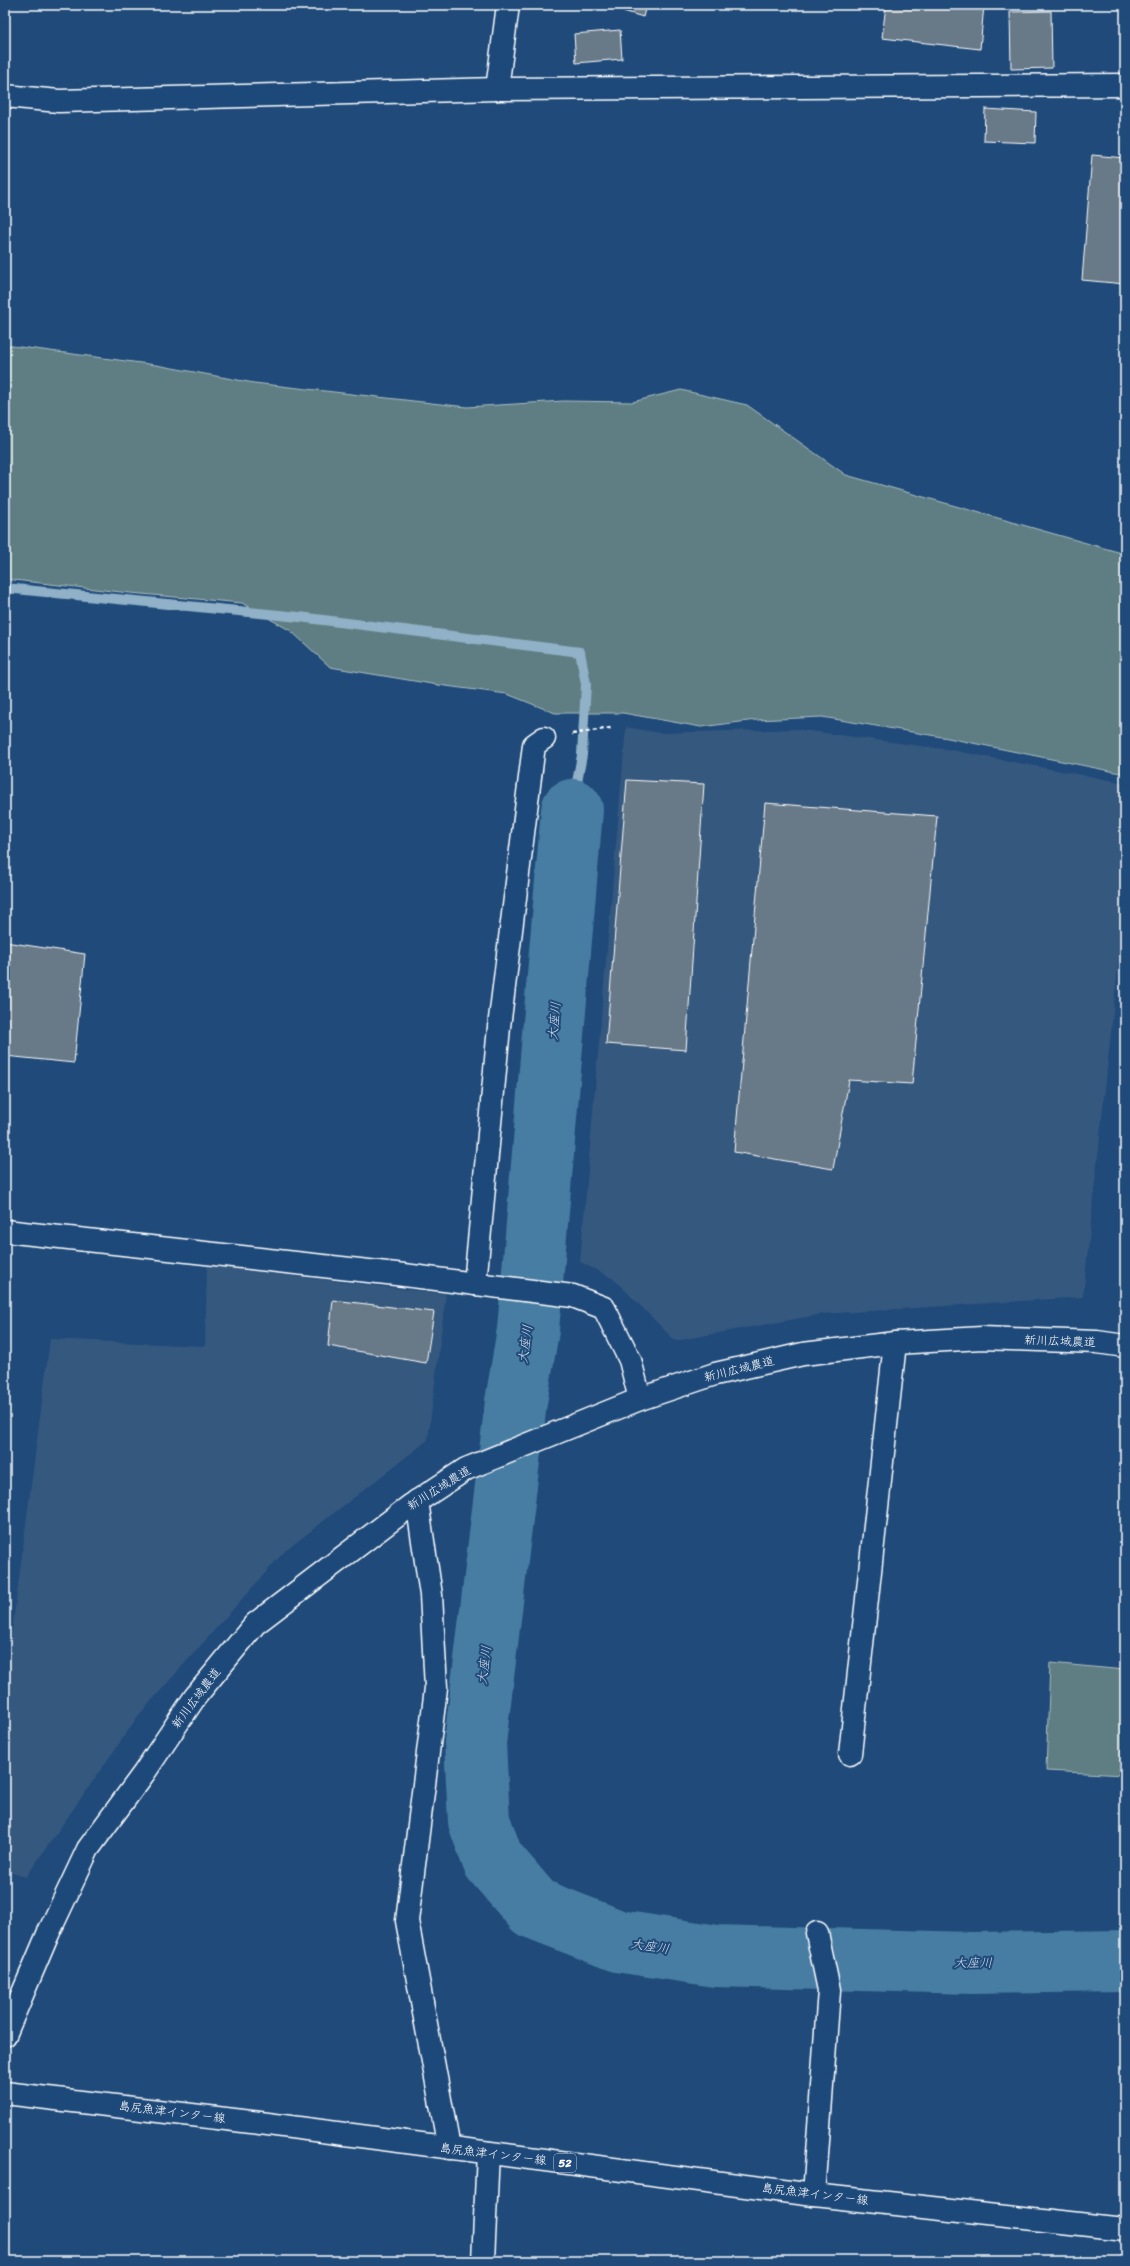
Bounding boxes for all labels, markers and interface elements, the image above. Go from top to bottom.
water label: 大座川 [541,1001,567,1041]
water label: 大座川 [511,1323,539,1365]
street label: 新川広域農道 [1024,1329,1096,1353]
street label: 新川広域農道 [701,1350,777,1388]
street label: 新川広域農道 [403,1460,475,1516]
water label: 大座川 [470,1644,498,1686]
street label: 新川広域農道 [166,1663,226,1733]
water label: 大座川 [629,1932,671,1960]
water label: 大座川 [953,1951,993,1974]
street label: 島尻魚津インター線 [117,2095,227,2129]
street label: 島尻魚津インター線 [438,2137,548,2171]
road number: 52 [554,2154,576,2172]
street label: 島尻魚津インター線 [760,2177,870,2211]

